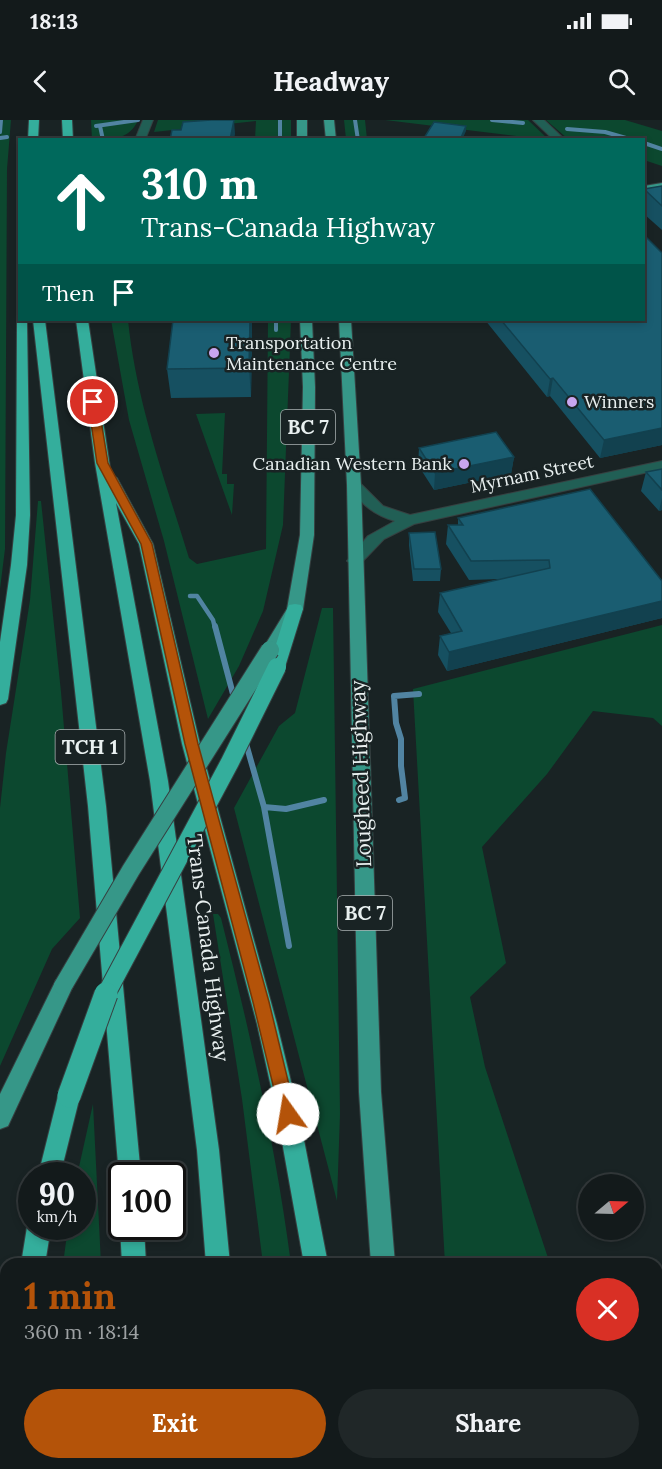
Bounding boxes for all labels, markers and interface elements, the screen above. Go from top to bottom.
text: 18:13 [30,7,78,35]
text: Headway [273,64,389,98]
icon: back [24,65,57,98]
icon: search [605,65,638,98]
text: 310 m [141,157,258,211]
icon: ahead [42,162,120,240]
text: Trans-Canada Highway [141,210,435,244]
icon: arrive [107,276,140,309]
text: Then [42,279,95,307]
place label: Transportation Maintenance Centre [226,331,397,375]
marker: Transportation Maintenance Centre [207,346,221,360]
pin [67,376,118,427]
icon: arrive [76,385,109,418]
place label: Winners [584,390,654,413]
marker: Winners [565,395,579,409]
road number: BC 7 [281,410,335,444]
street label: Myrnam Street [468,449,596,498]
place label: Canadian Western Bank [253,452,452,475]
marker: Canadian Western Bank [457,457,471,471]
street label: Lougheed Highway [344,680,377,868]
road number: TCH 1 [56,730,124,764]
street label: Trans-Canada Highway [181,833,236,1063]
road number: BC 7 [338,896,392,930]
position arrow [256,1082,320,1146]
speed limit sign: 100 [108,1162,186,1240]
north arrow [578,1174,644,1240]
map controls [578,1174,644,1240]
text: 90 [39,1175,75,1213]
text: km/h [37,1207,77,1226]
text: 1 min [24,1273,116,1319]
button: close [576,1278,639,1341]
text: 360 m · 18:14 [24,1319,139,1344]
button: Exit [24,1389,326,1458]
button: Share [338,1389,639,1458]

